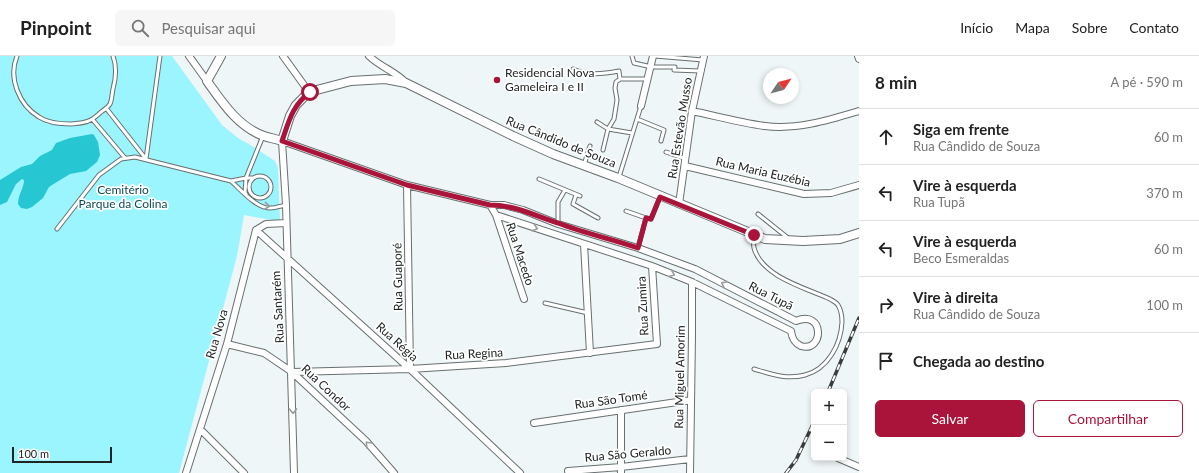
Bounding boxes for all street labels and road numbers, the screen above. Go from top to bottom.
street label: Rua Estevão Musso [664,76,695,180]
street label: Rua Cândido de Souza [504,113,618,170]
street label: Rua Maria Euzébia [714,153,812,190]
street label: Rua Macedo [503,220,538,287]
street label: Rua Guaporé [389,243,406,311]
street label: Rua Santarém [268,270,287,344]
street label: Rua Zumira [633,276,652,336]
street label: Rua Tupã [747,278,796,313]
street label: Rua Nova [202,307,231,360]
street label: Rua Régia [373,319,422,364]
street label: Rua Miguel Amorim [671,325,688,429]
street label: Rua Regina [444,344,503,363]
street label: Rua Condor [298,361,355,415]
street label: Rua São Tomé [573,387,648,412]
street label: Rua São Geraldo [584,442,672,465]

